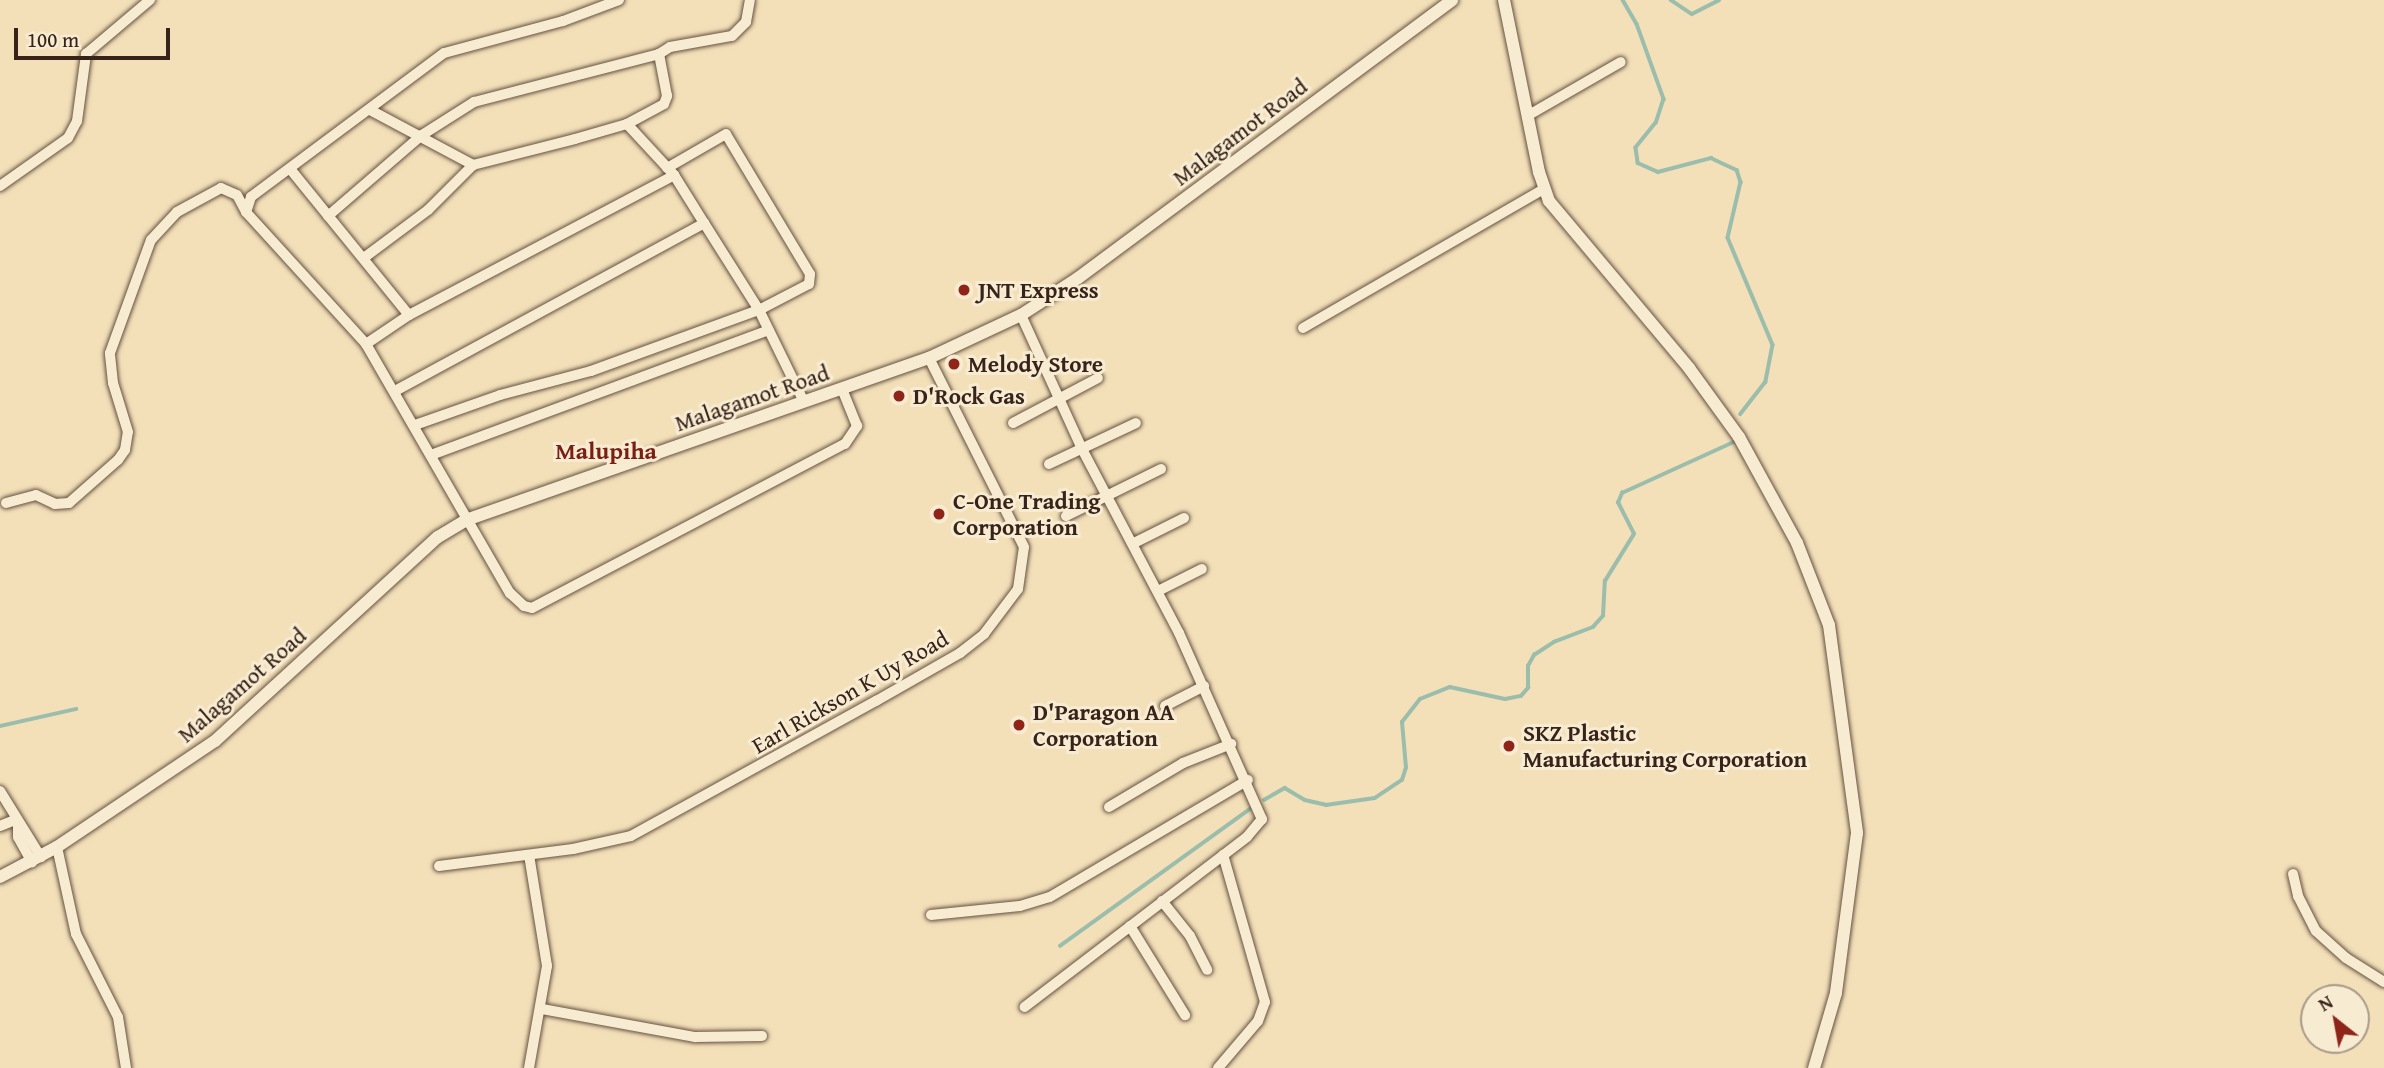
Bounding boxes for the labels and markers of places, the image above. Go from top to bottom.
place label: JNT Express [978,276,1099,304]
marker: JNT Express [956,282,972,298]
place label: Melody Store [968,350,1103,378]
marker: Melody Store [946,356,962,372]
place label: D'Rock Gas [913,382,1025,410]
marker: D'Rock Gas [891,388,907,404]
place label: C-One Trading Corporation [953,487,1100,541]
marker: C-One Trading Corporation [931,506,947,522]
place label: D'Paragon AA Corporation [1033,698,1174,752]
marker: D'Paragon AA Corporation [1011,717,1027,733]
place label: SKZ Plastic Manufacturing Corporation [1523,719,1807,773]
marker: SKZ Plastic Manufacturing Corporation [1501,738,1517,754]

